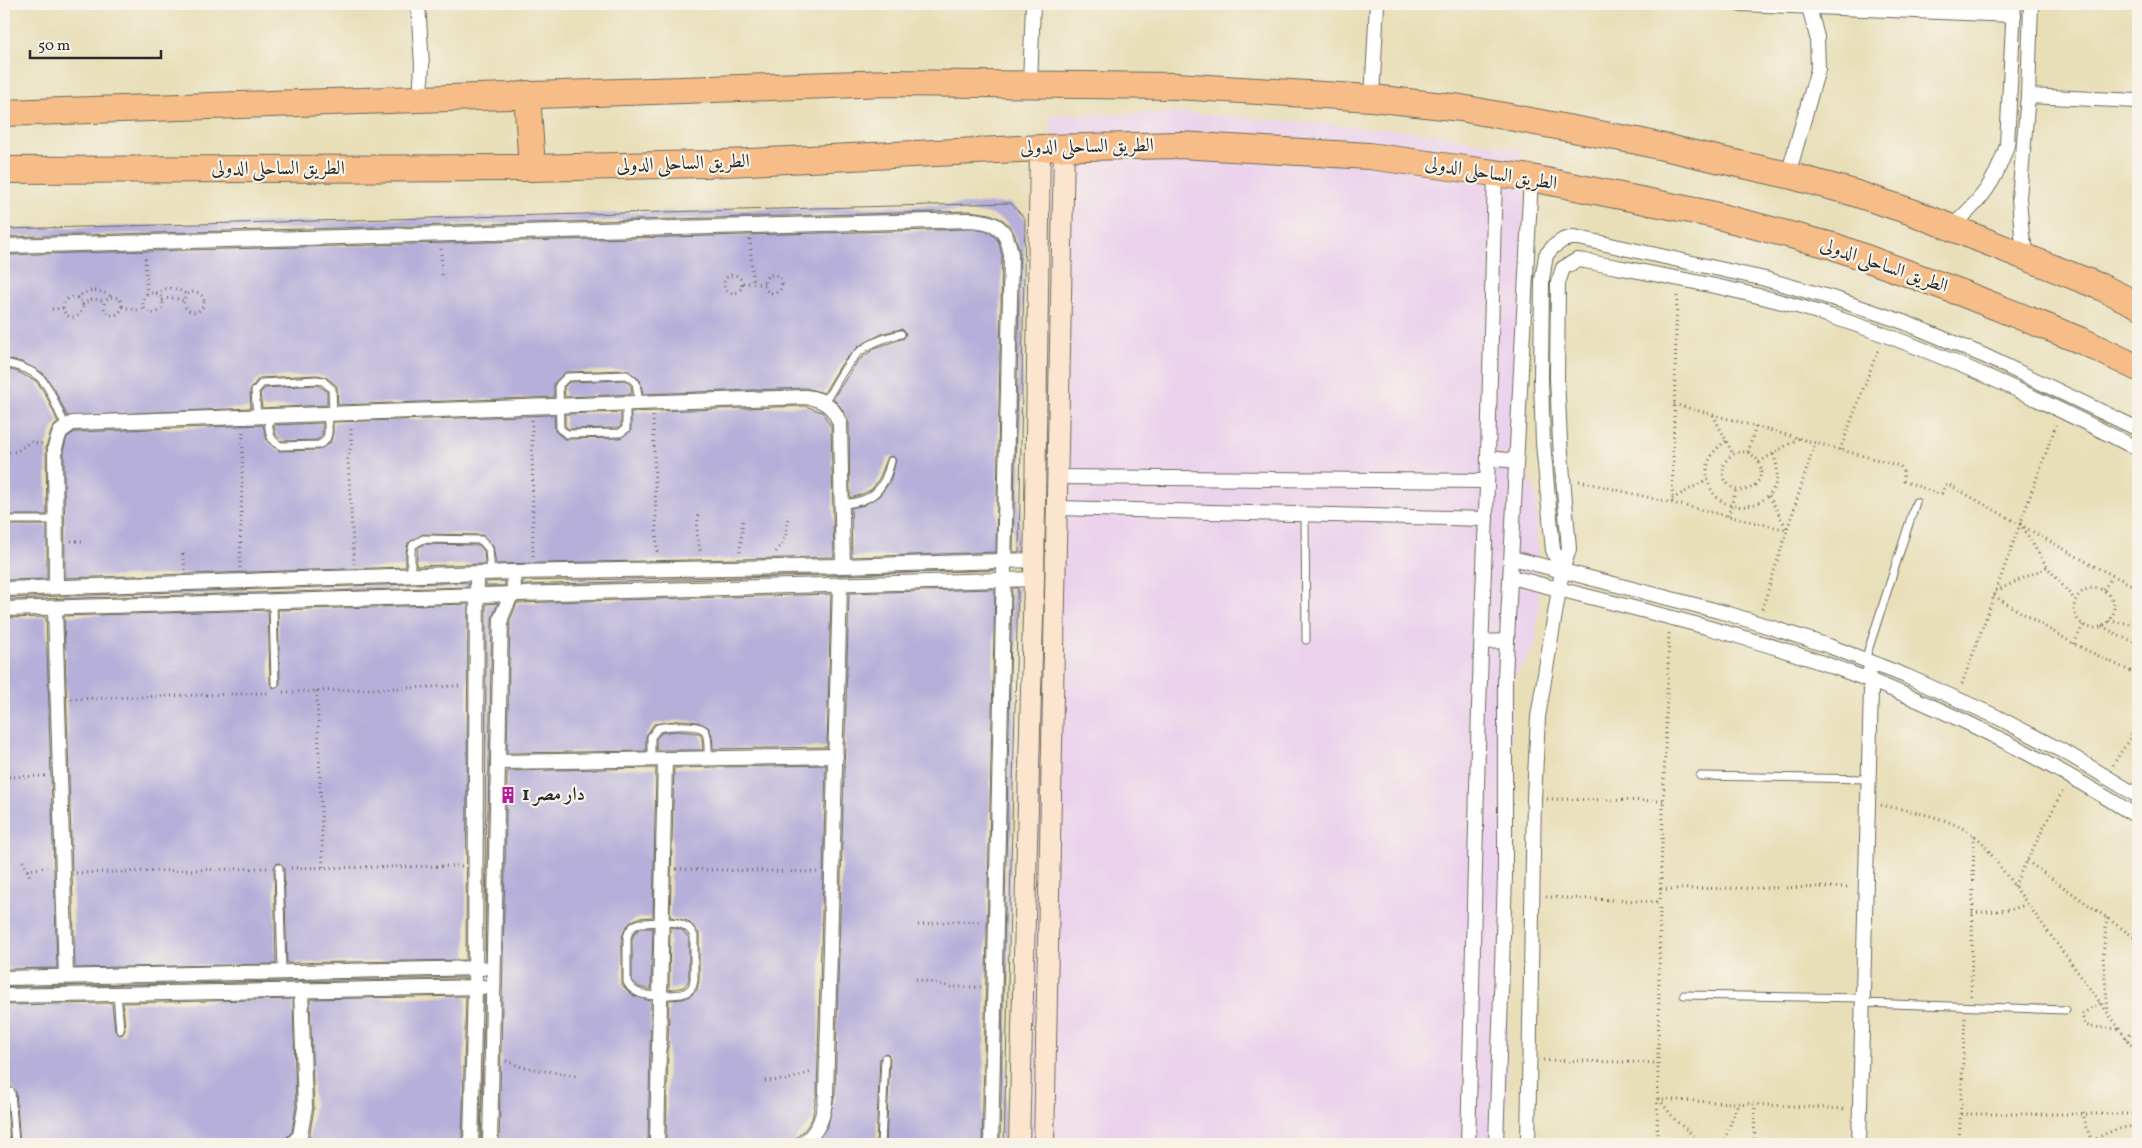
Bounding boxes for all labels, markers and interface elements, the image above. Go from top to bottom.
scale bar [30,28,161,60]
text: 50 m [38,36,70,57]
street label: الطريق الساحلى الدولى [1020,133,1154,161]
street label: الطريق الساحلى الدولى [616,149,750,179]
street label: الطريق الساحلى الدولى [1423,151,1559,197]
street label: الطريق الساحلى الدولى [211,156,345,182]
street label: الطريق الساحلى الدولى [1817,232,1951,300]
place label: دار مصر 1 [522,782,585,808]
building icon: دار مصر 1 [498,785,518,805]

